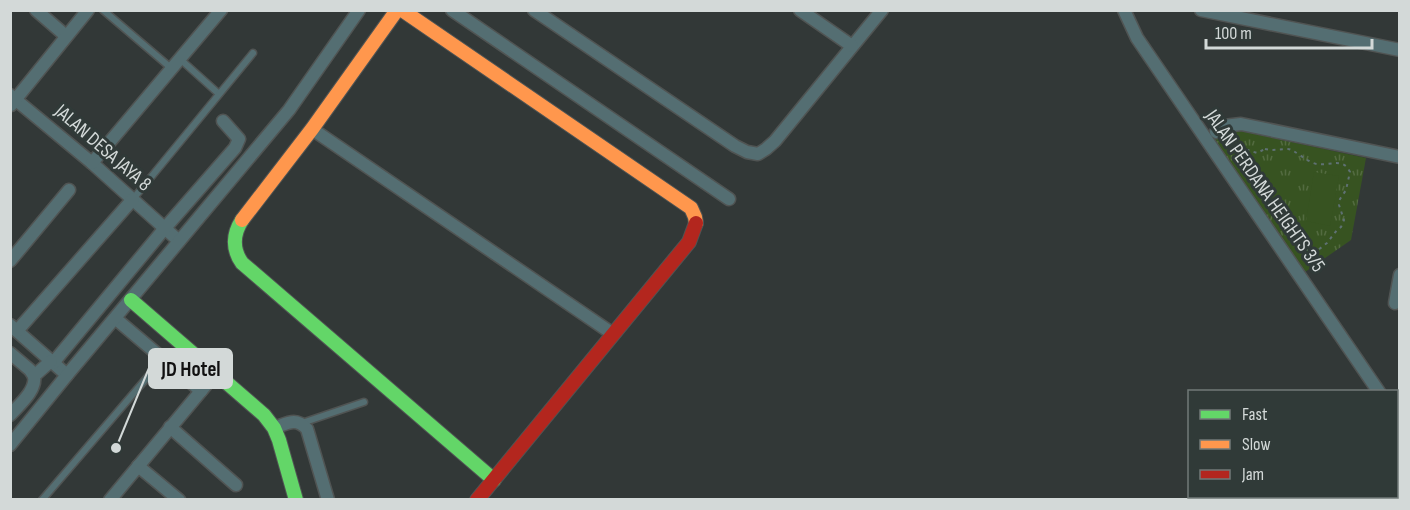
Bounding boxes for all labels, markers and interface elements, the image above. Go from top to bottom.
scale bar [1206,12,1372,50]
text: 100 m [1215,23,1252,44]
street label: JALAN DESA JAYA 8 [49,99,156,197]
street label: JALAN PERDANA HEIGHTS 3/5 [1199,104,1330,277]
callout: JD Hotel [149,349,232,388]
text: JD Hotel [160,357,221,382]
legend [1188,390,1398,498]
text: Fast [1242,404,1268,425]
text: Slow [1242,434,1271,455]
text: Jam [1241,464,1264,485]

